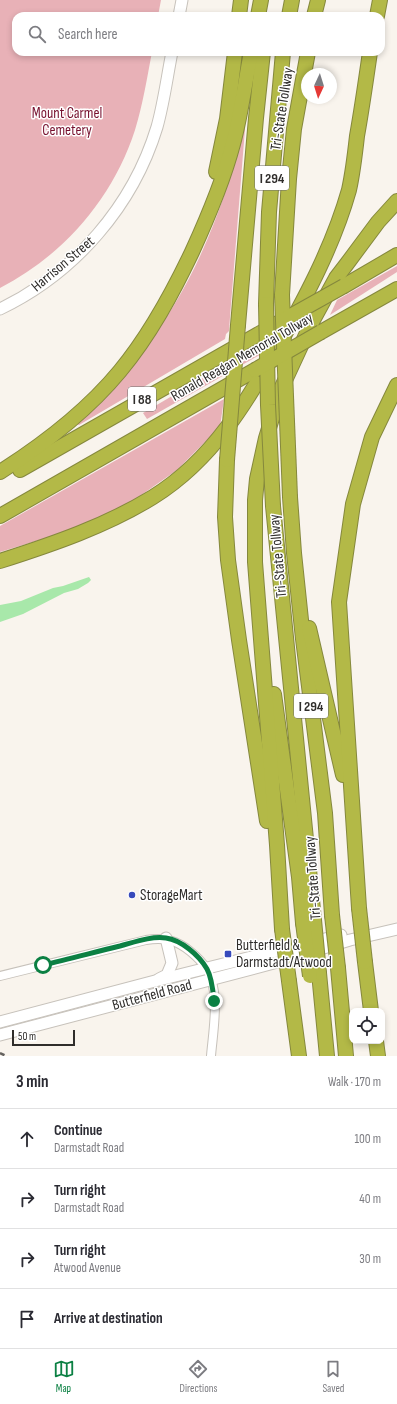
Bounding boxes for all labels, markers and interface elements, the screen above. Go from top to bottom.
search box [12,12,385,56]
icon: search [26,23,48,45]
text: Search here [58,25,118,44]
street label: Tri-State Tollway [266,66,298,152]
north arrow [301,68,337,104]
park label: Mount Carmel Cemetery [32,104,102,140]
road number: I 294 [255,166,289,190]
street label: Harrison Street [27,232,99,296]
street label: Ronald Reagan Memorial Tollway [168,308,317,405]
road number: I 88 [128,387,156,411]
street label: Tri-State Tollway [265,513,291,598]
road number: I 294 [294,694,328,718]
street label: Tri-State Tollway [301,835,325,920]
place label: StorageMart [140,886,203,905]
marker: StorageMart [127,890,137,900]
place label: Butterfield & Darmstadt/Atwood [236,936,332,972]
marker: Butterfield & Darmstadt/Atwood [223,949,233,959]
route start [34,956,52,974]
street label: Butterfield Road [110,975,194,1015]
route end [205,992,223,1010]
map controls [349,1008,385,1044]
button: locate [349,1008,385,1044]
scale bar [12,1028,75,1047]
text: 50 m [18,1030,36,1043]
text: 3 min [16,1072,49,1092]
text: Walk · 170 m [328,1074,381,1090]
text: Continue [54,1121,103,1140]
icon: ahead [16,1128,38,1150]
text: 100 m [354,1131,381,1147]
text: Darmstadt Road [54,1140,124,1156]
text: Turn right [54,1181,106,1200]
icon: right [16,1188,38,1210]
text: 40 m [359,1191,381,1207]
text: Darmstadt Road [54,1200,124,1216]
text: Turn right [54,1241,106,1260]
icon: right [16,1248,38,1270]
text: 30 m [359,1251,381,1267]
text: Atwood Avenue [54,1260,121,1276]
icon: arrive [16,1308,38,1330]
text: Arrive at destination [54,1309,163,1328]
tab: Map [53,1358,75,1395]
tab: Directions [180,1358,217,1395]
tab: Saved [322,1358,344,1395]

